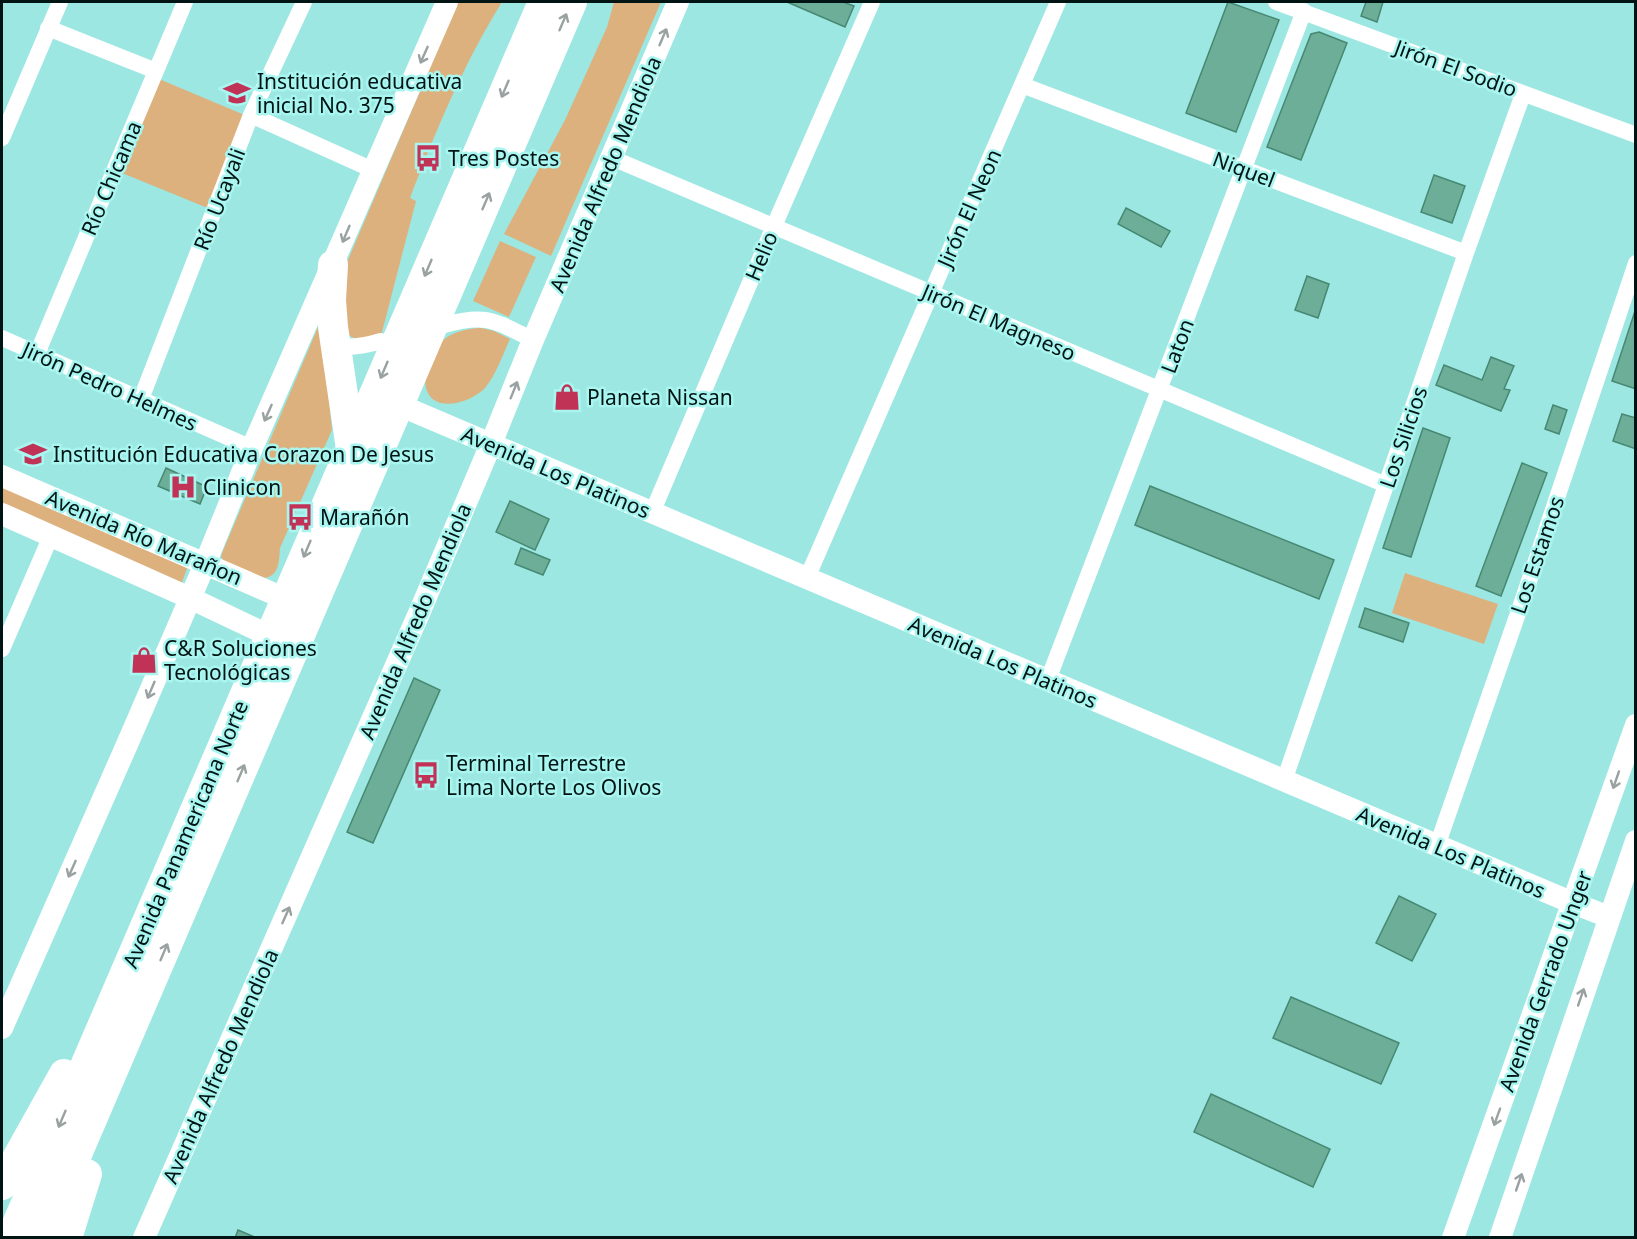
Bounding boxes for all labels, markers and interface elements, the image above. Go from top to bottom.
one-way arrow [559,13,570,31]
one-way arrow [658,28,670,46]
street label: Jirón El Sodio [1389,32,1521,103]
one-way arrow [417,46,429,64]
street label: Avenida Alfredo Mendiola [543,52,667,296]
place label: Institución educativa inicial No. 375 [257,67,462,119]
school or university icon: Institución educativa inicial No. 375 [222,78,252,108]
one-way arrow [499,80,510,98]
street label: Río Chicama [74,117,148,239]
bus stop icon: Tres Postes [413,143,443,173]
street label: Río Ucayali [187,144,251,254]
place label: Tres Postes [448,144,559,172]
street label: Jirón El Neon [930,144,1008,273]
street label: Niquel [1209,144,1279,194]
one-way arrow [481,192,492,211]
one-way arrow [340,224,351,243]
street label: Helio [738,227,784,285]
one-way arrow [422,259,433,277]
street label: Jirón El Magneso [916,276,1080,367]
street label: Laton [1154,315,1200,377]
street label: Jirón Pedro Helmes [16,334,202,437]
one-way arrow [378,361,389,379]
one-way arrow [509,381,520,400]
shop icon: Planeta Nissan [552,382,582,412]
place label: Planeta Nissan [587,383,733,411]
street label: Los Silicios [1373,383,1433,491]
one-way arrow [262,403,273,421]
street label: Avenida Los Platinos [457,420,655,524]
school or university icon: Institución Educativa Corazon De Jesus [18,439,48,469]
place label: Institución Educativa Corazon De Jesus [53,440,434,468]
hospital icon: Clinicon [168,472,198,502]
place label: Clinicon [203,473,281,501]
street label: Avenida Río Marañon [42,483,246,591]
street label: Los Estamos [1504,492,1570,618]
street label: Avenida Alfredo Mendiola [353,499,477,743]
bus stop icon: Marañón [285,502,315,532]
place label: Marañón [320,503,410,531]
one-way arrow [301,540,312,558]
street label: Avenida Los Platinos [904,610,1102,714]
place label: C&R Soluciones Tecnológicas [164,634,317,686]
shop icon: C&R Soluciones Tecnológicas [129,645,159,675]
one-way arrow [144,681,155,699]
street label: Avenida Panamericana Norte [116,696,254,972]
place label: Terminal Terrestre Lima Norte Los Olivos [446,749,661,801]
bus stop icon: Terminal Terrestre Lima Norte Los Olivos [411,760,441,790]
one-way arrow [236,764,247,783]
one-way arrow [1610,770,1621,789]
street label: Avenida Los Platinos [1352,800,1550,904]
one-way arrow [66,859,77,877]
street label: Avenida Gerrado Unger [1492,866,1598,1095]
one-way arrow [282,906,293,924]
street label: Avenida Alfredo Mendiola [156,944,284,1188]
one-way arrow [159,944,170,962]
one-way arrow [1577,988,1588,1007]
one-way arrow [1490,1107,1501,1126]
one-way arrow [56,1110,67,1128]
one-way arrow [1514,1173,1525,1192]

